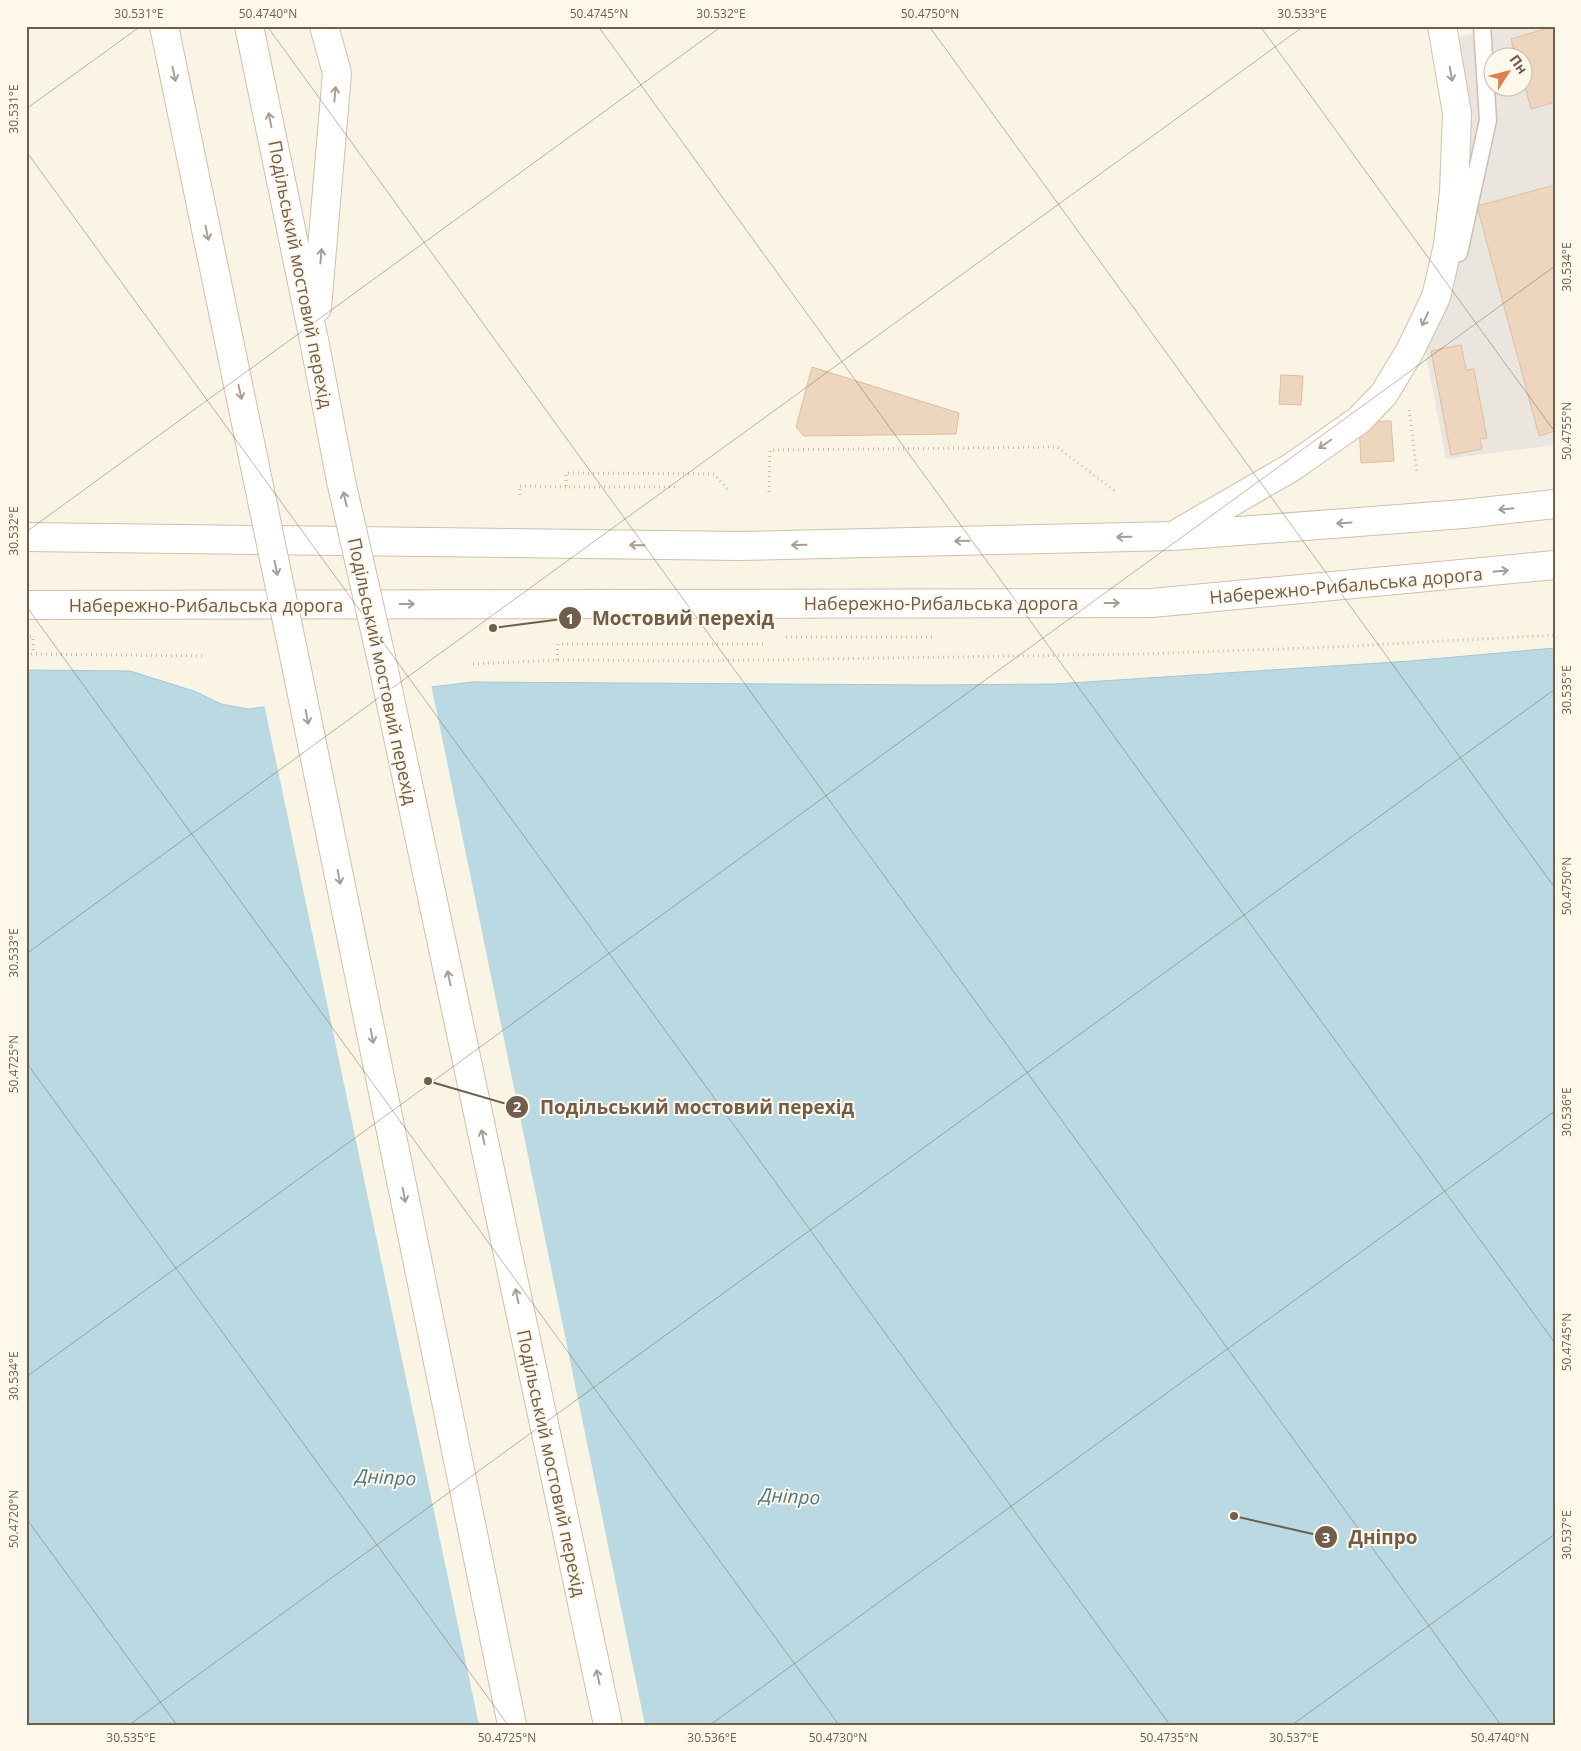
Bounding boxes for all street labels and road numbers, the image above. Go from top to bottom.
street label: Подільський мостовий перехід [263,138,339,410]
street label: Подільський мостовий перехід [343,535,423,807]
street label: Набережно-Рибальська дорога [1208,561,1484,609]
street label: Набережно-Рибальська дорога [804,591,1078,615]
street label: Набережно-Рибальська дорога [69,593,343,617]
street label: Подільський мостовий перехід [512,1327,592,1599]

